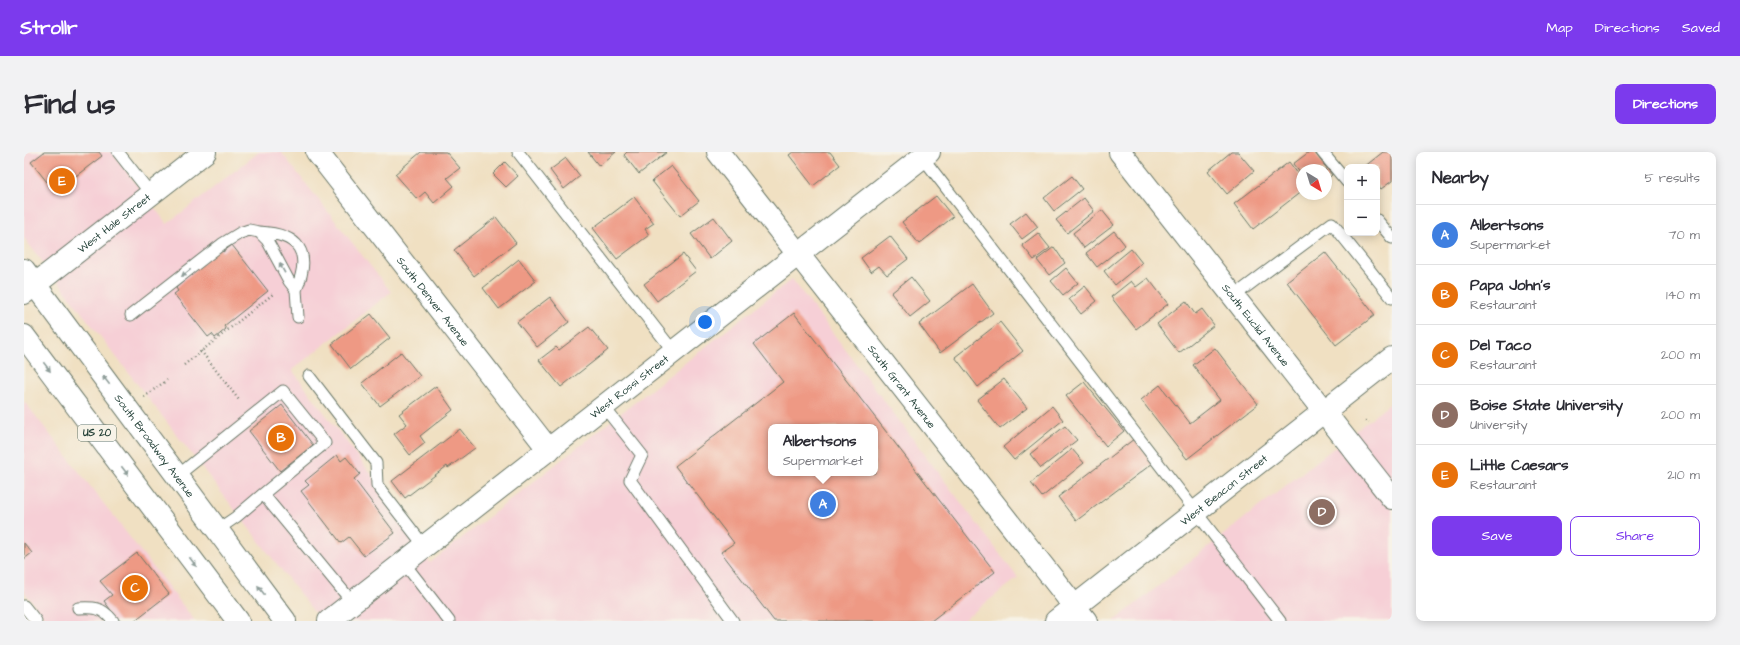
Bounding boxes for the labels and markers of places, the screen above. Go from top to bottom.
pin: E [49,166,75,196]
pin: B [268,423,294,453]
pin: A [810,489,836,519]
pin: D [1309,497,1335,527]
pin: C [122,573,148,603]

